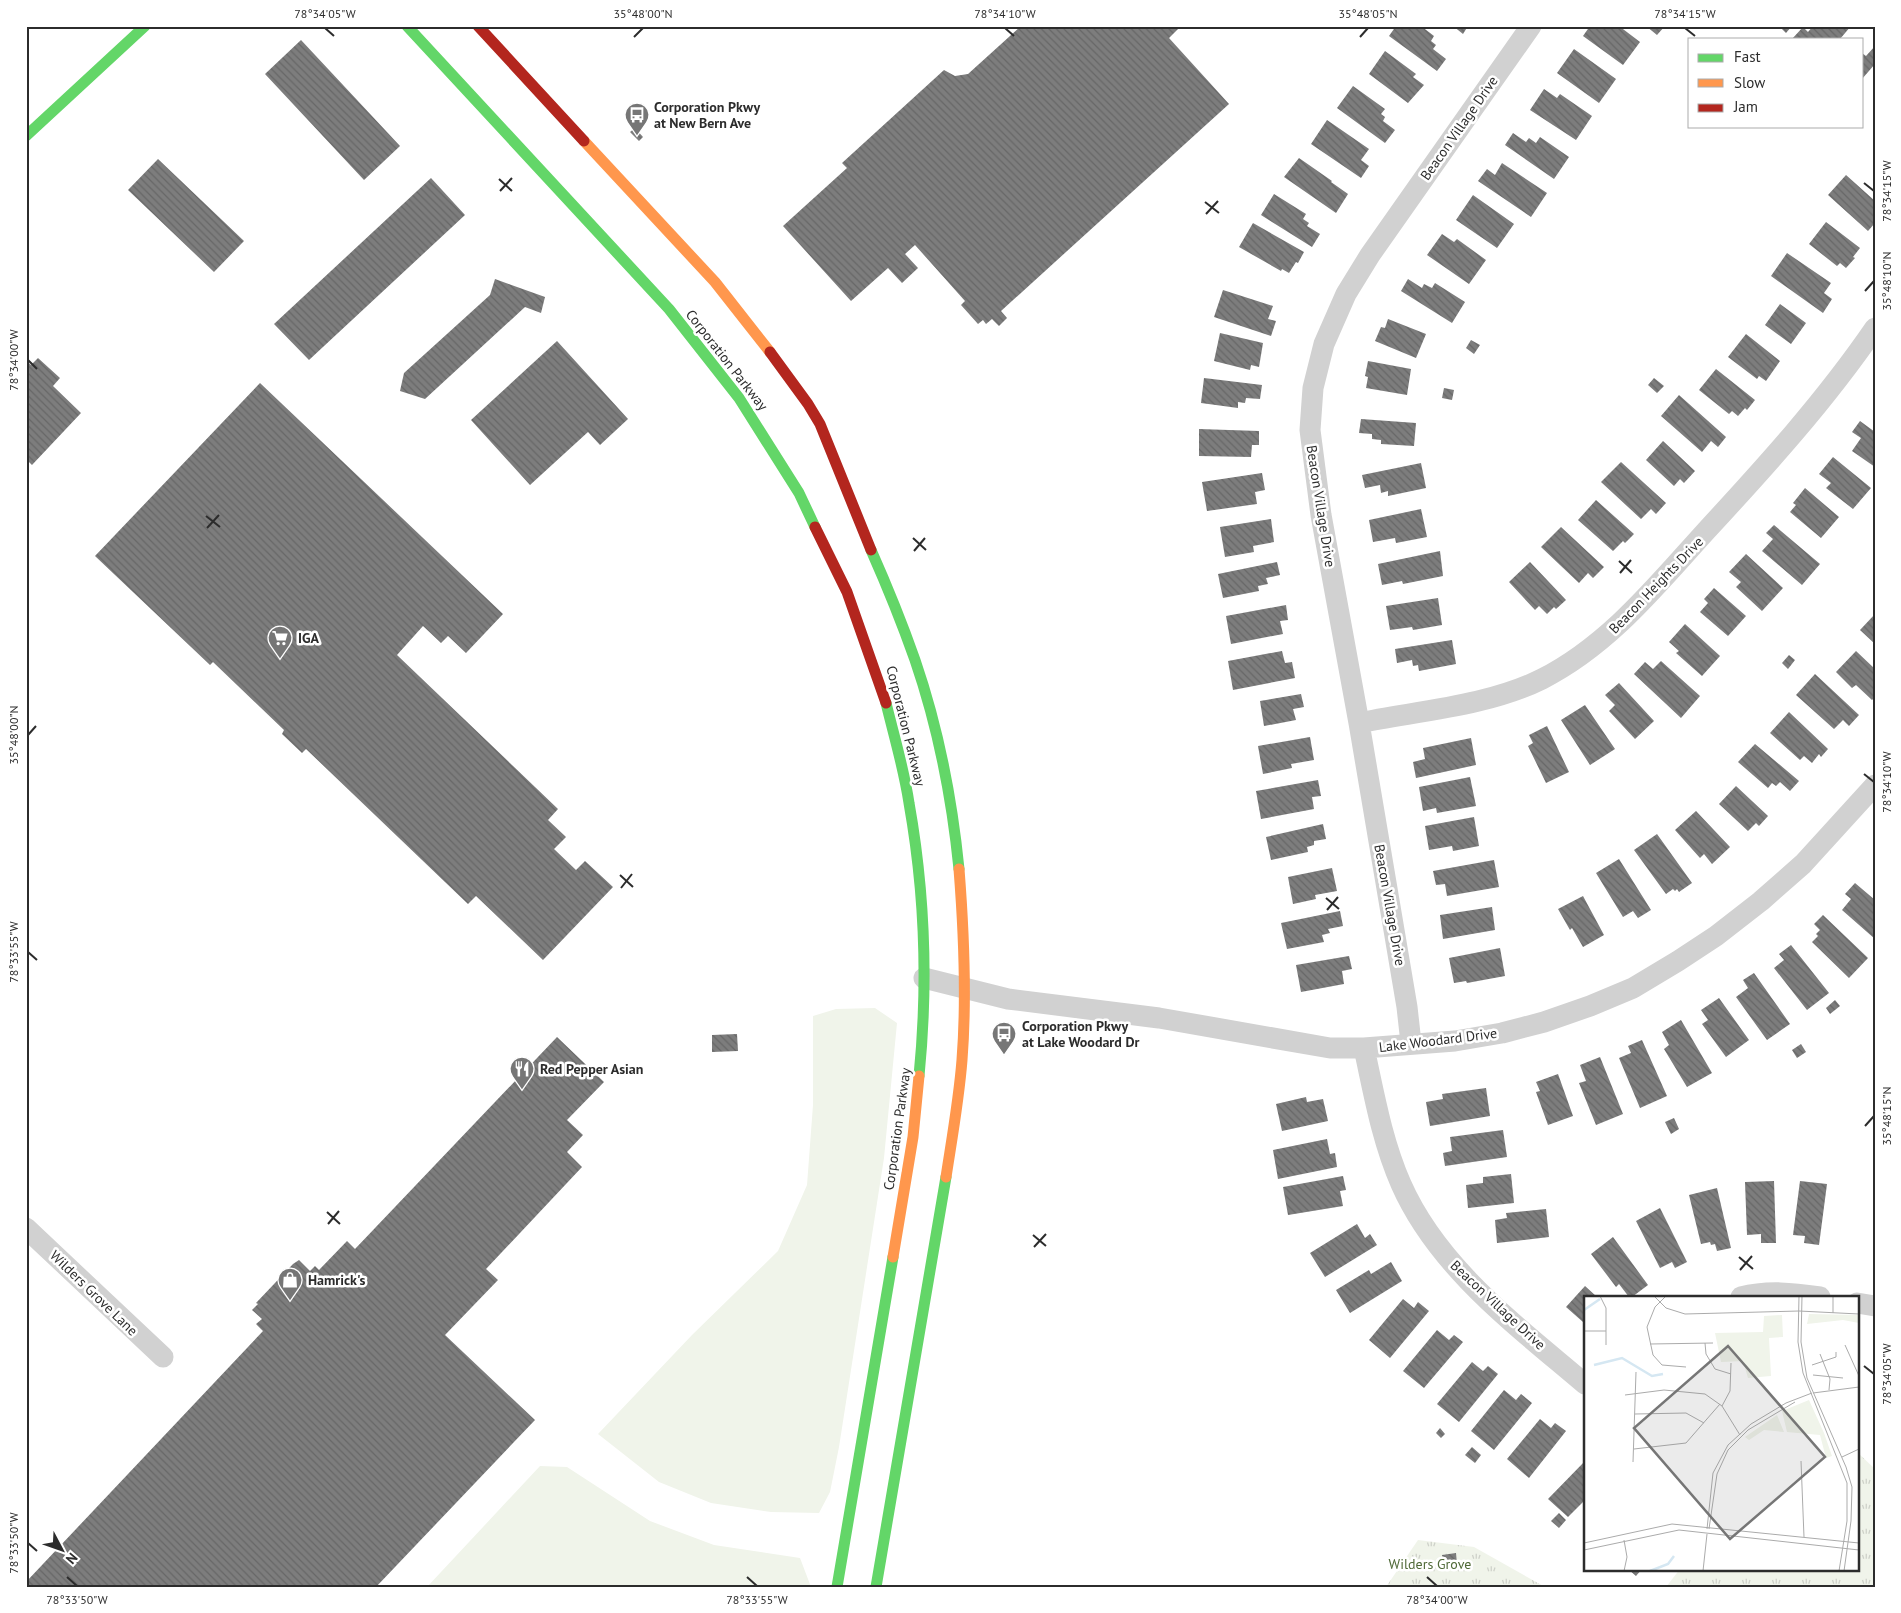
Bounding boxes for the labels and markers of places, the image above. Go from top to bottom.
place label: Corporation Pkwy at New Bern Ave [654,98,760,132]
bus stop icon: Corporation Pkwy at New Bern Ave [624,102,650,136]
supermarket icon: IGA [267,625,293,659]
place label: IGA [298,629,320,647]
place label: Corporation Pkwy at Lake Woodard Dr [1022,1017,1139,1051]
bus stop icon: Corporation Pkwy at Lake Woodard Dr [991,1021,1017,1055]
restaurant icon: Red Pepper Asian [509,1056,535,1090]
place label: Red Pepper Asian [540,1060,643,1078]
shop icon: Hamrick's [277,1267,303,1301]
place label: Hamrick's [308,1271,365,1289]

